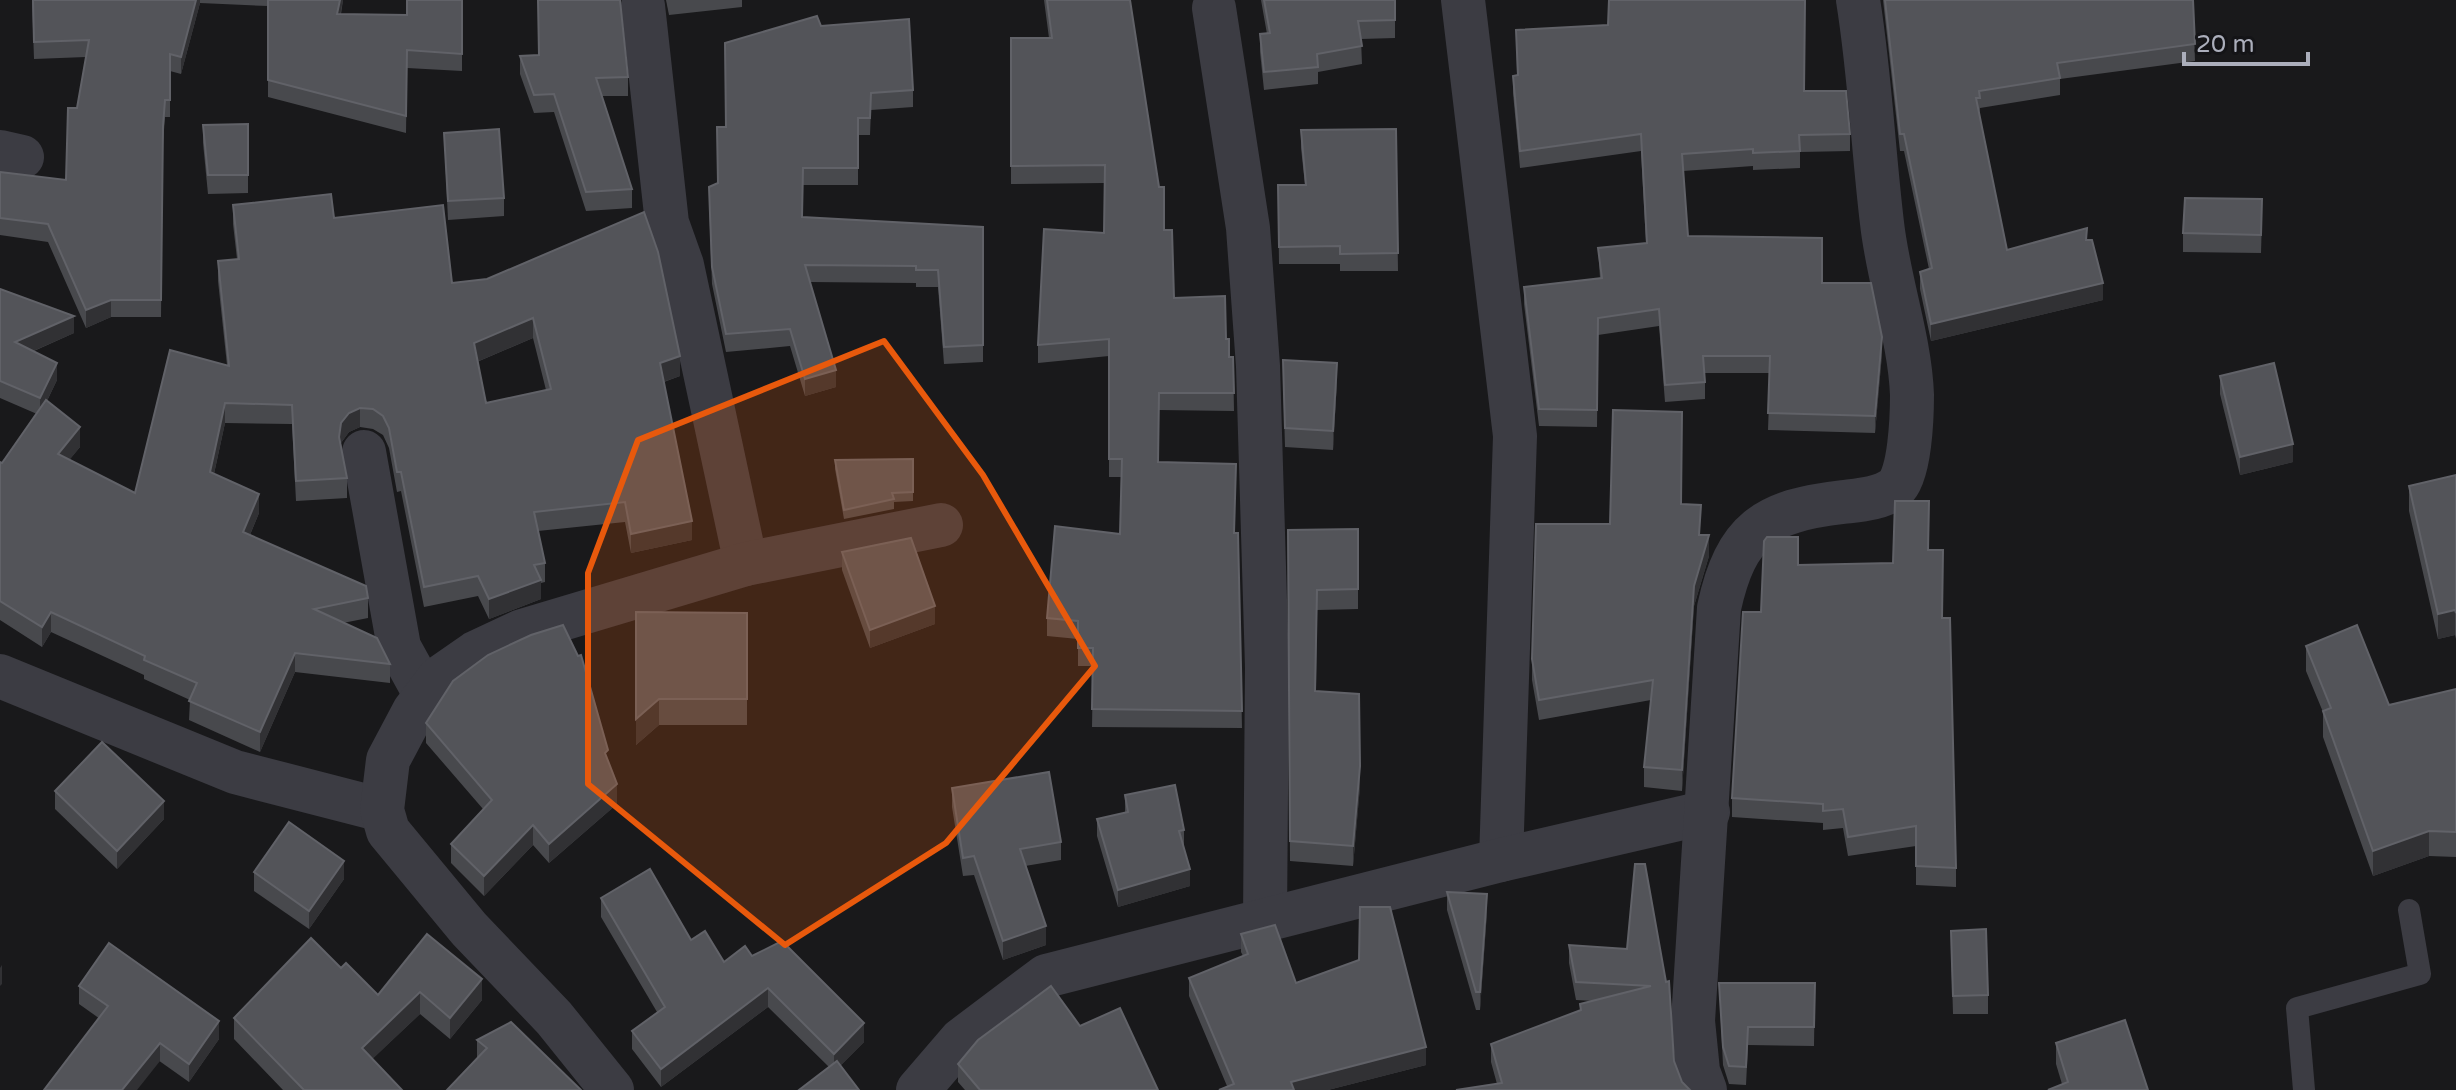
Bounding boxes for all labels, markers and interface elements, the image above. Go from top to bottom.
scale bar [2184,16,2308,66]
text: 20 m [2196,30,2254,59]

